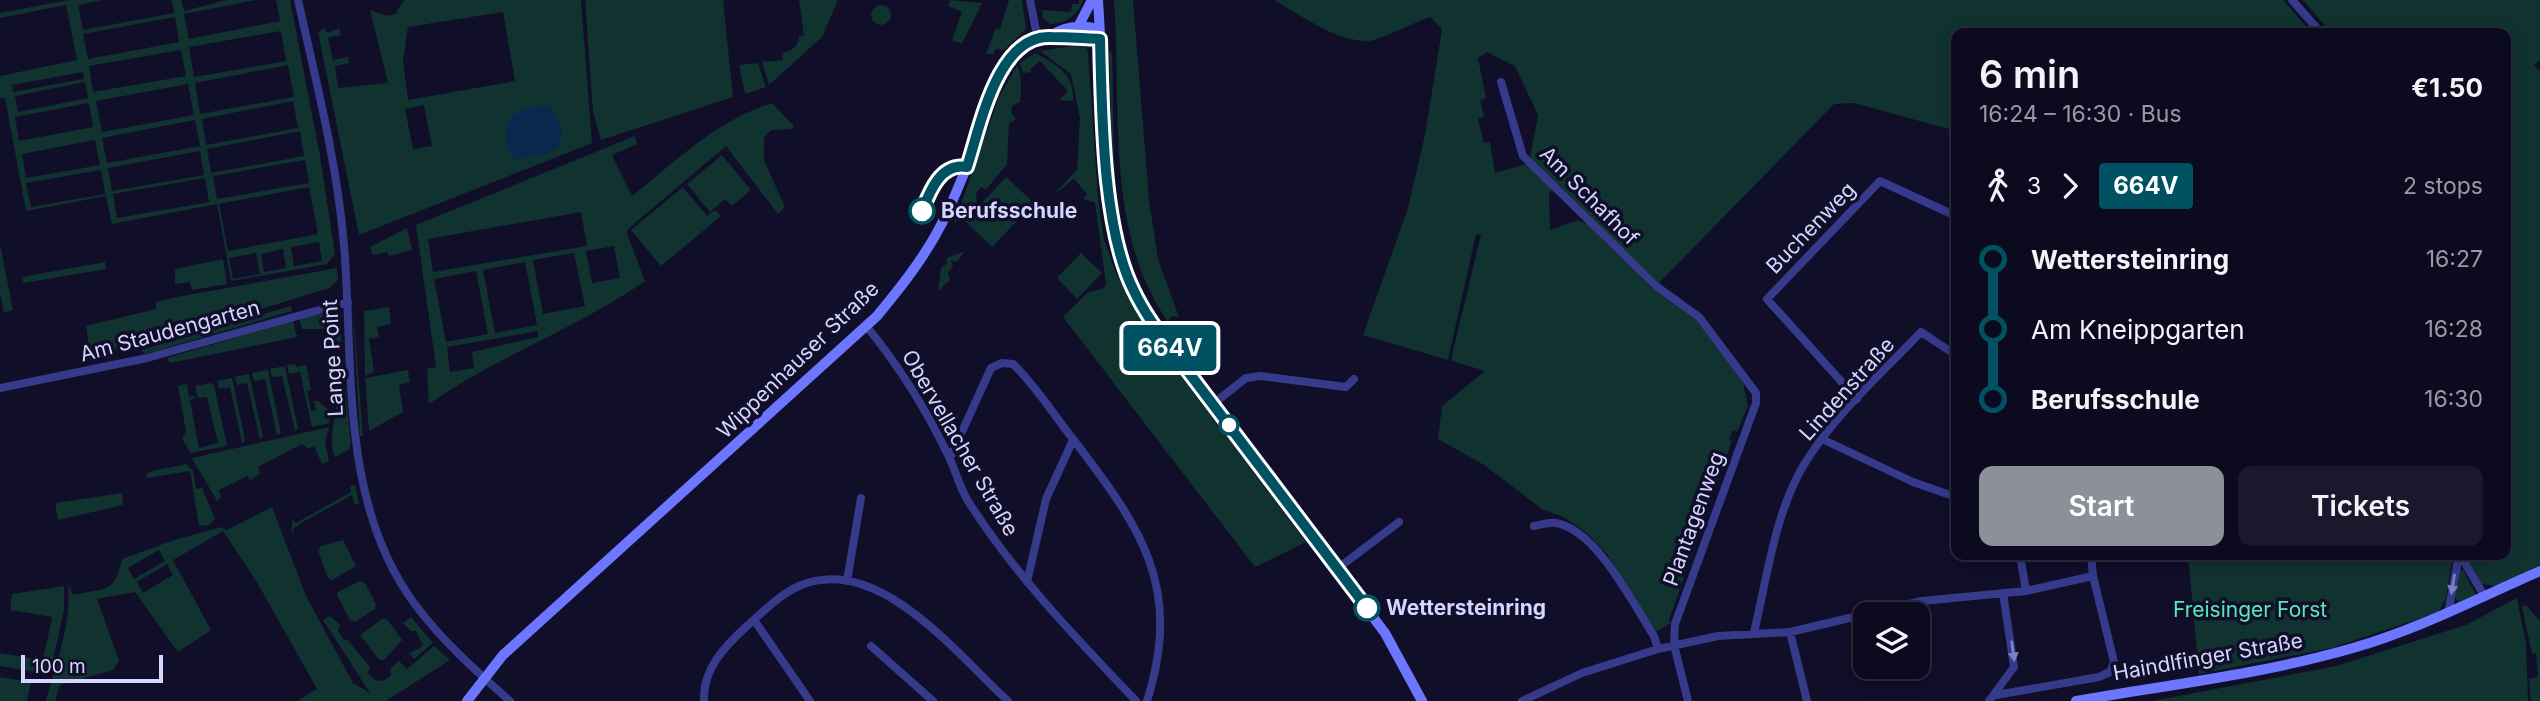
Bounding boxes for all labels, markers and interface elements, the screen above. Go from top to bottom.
text: 6 min [1979,51,2080,97]
text: €1.50 [2411,72,2483,103]
text: 16:24 – 16:30 · Bus [1979,100,2182,128]
street label: Am Schafhof [1535,141,1644,250]
icon: walk [1979,167,2017,205]
icon: forward [2051,167,2089,205]
text: 664V [2113,171,2179,200]
text: 3 [2027,172,2041,200]
text: 2 stops [2403,172,2483,200]
street label: Buchenweg [1761,177,1860,278]
marker: Berufsschule [909,198,935,224]
place label: Berufsschule [941,198,1077,223]
text: Wettersteinring [2031,244,2229,275]
text: 16:27 [2426,245,2483,273]
street label: Wippenhauser Straße [712,276,884,443]
street label: Am Staudengarten [77,294,263,367]
street label: Lange Point [317,299,348,417]
text: Am Kneippgarten [2031,314,2245,345]
text: 16:28 [2425,315,2483,343]
line badge: 664V [1121,325,1219,371]
street label: Lindenstraße [1794,332,1899,445]
text: 664V [1137,333,1203,362]
street label: Obervellacher Straße [897,345,1024,540]
text: Berufsschule [2031,384,2200,415]
text: 16:30 [2424,385,2483,413]
unlabelled marker [1219,415,1239,435]
street label: Plantagenweg [1658,448,1729,589]
button: Start [1979,466,2224,546]
button: Tickets [2238,466,2483,546]
one-way arrow [2447,573,2458,595]
marker: Wettersteinring [1354,595,1380,621]
place label: Wettersteinring [1386,595,1546,620]
park label: Freisinger Forst [2173,597,2327,622]
map controls [1853,602,1930,679]
button: layers [1853,602,1930,679]
street label: Haindlfinger Straße [2111,628,2305,686]
one-way arrow [2007,640,2018,662]
scale bar [21,652,163,684]
text: 100 m [32,655,86,678]

